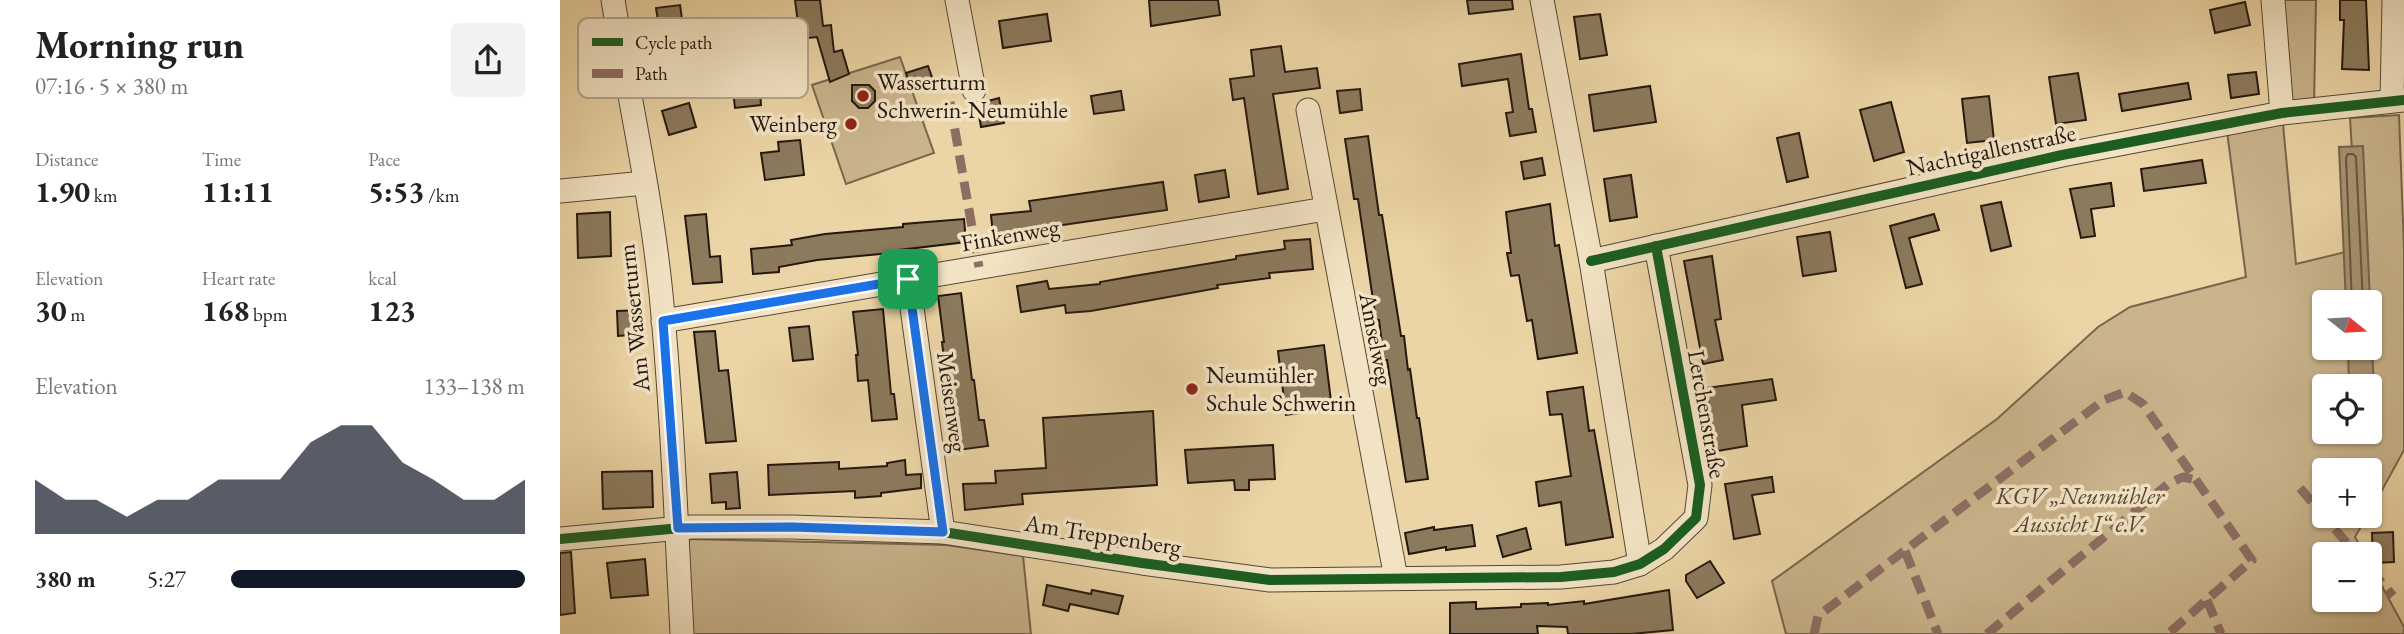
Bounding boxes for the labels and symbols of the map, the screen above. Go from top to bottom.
legend [578,18,808,98]
text: Cycle path [635,30,713,55]
text: Path [635,61,668,86]
place label: Wasserturm Schwerin-Neumühle [877,66,1068,125]
marker: Wasserturm Schwerin-Neumühle [855,88,871,104]
place label: Weinberg [749,108,838,139]
marker: Weinberg [843,116,859,132]
street label: Nachtigallenstraße [1904,116,2078,183]
street label: Finkenweg [958,211,1062,258]
street label: Am Wasserturm [610,242,657,395]
pin [878,249,938,309]
street label: Amselweg [1352,289,1401,388]
north arrow [2312,290,2382,360]
street label: Lerchenstraße [1681,347,1734,481]
street label: Meisenweg [930,350,975,455]
place label: Neumühler Schule Schwerin [1206,359,1357,418]
marker: Neumühler Schule Schwerin [1184,381,1200,397]
park label: KGV „Neumühler Aussicht I“ e.V. [1995,480,2166,539]
street label: Am Treppenberg [1022,507,1184,562]

